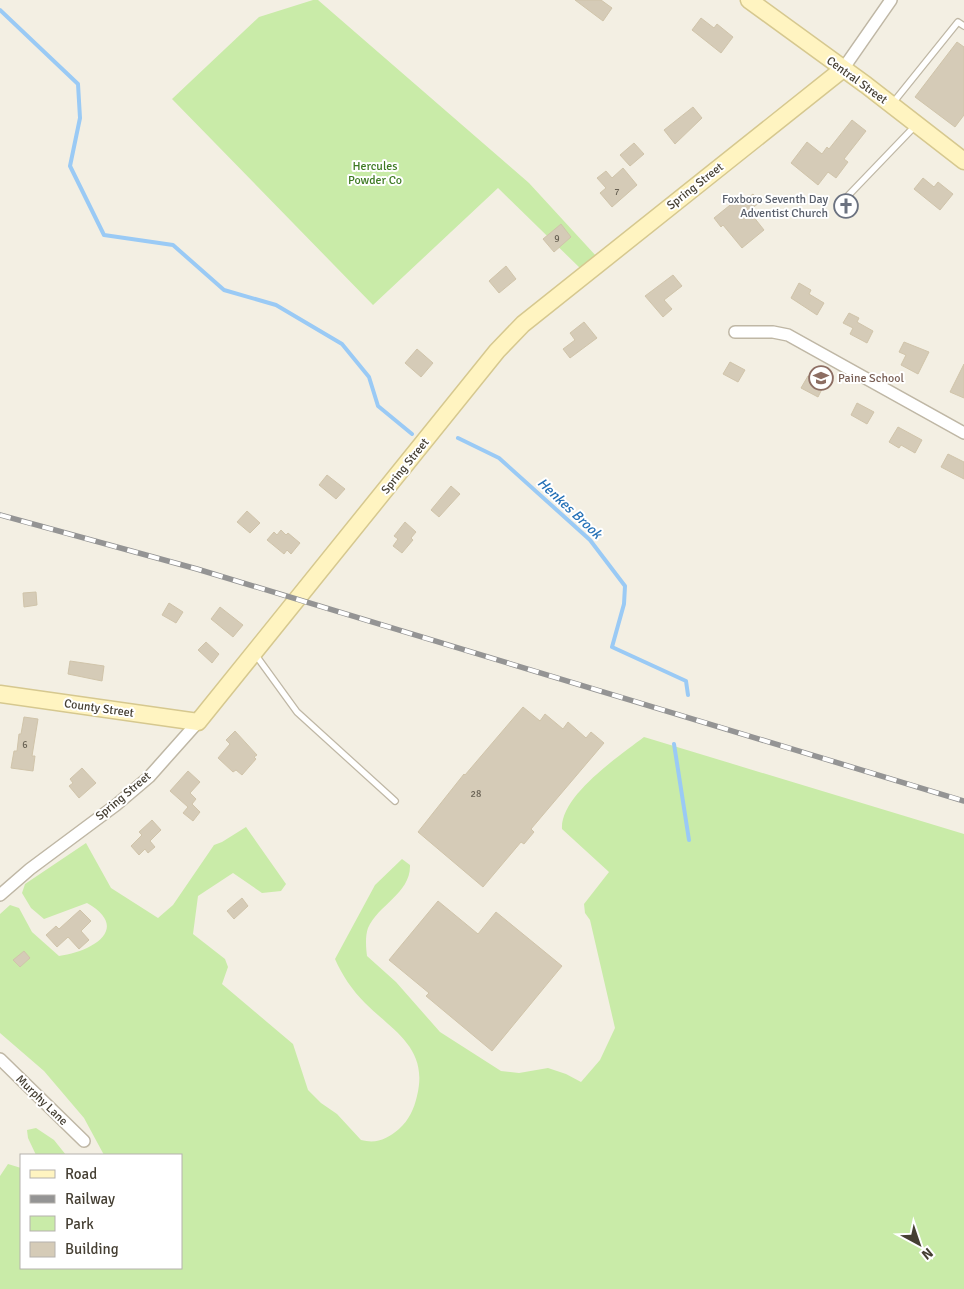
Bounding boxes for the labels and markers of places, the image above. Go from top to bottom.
place label: Foxboro Seventh Day Adventist Church [722,192,828,221]
church icon: Foxboro Seventh Day Adventist Church [833,193,859,219]
school or university icon: Paine School [808,365,834,391]
place label: Paine School [838,371,904,386]

